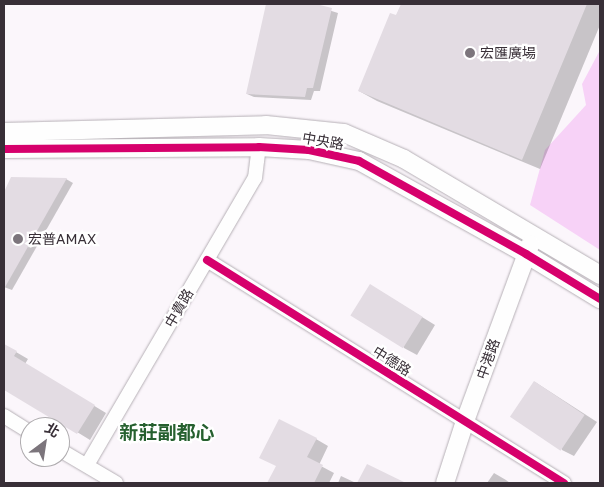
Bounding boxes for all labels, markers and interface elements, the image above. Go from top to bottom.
place label: 宏匯廣場 [480,45,536,61]
marker: 宏匯廣場 [464,47,476,59]
street label: 中央路 [301,129,345,153]
place label: 宏普AMAX [28,231,96,247]
marker: 宏普AMAX [12,233,24,245]
street label: 中貴路 [161,286,197,330]
street label: 中港路 [473,336,503,382]
street label: 中德路 [370,343,414,379]
north arrow [20,417,70,467]
text: 北 [42,419,63,440]
district label: 新莊副都心 [120,421,214,443]

